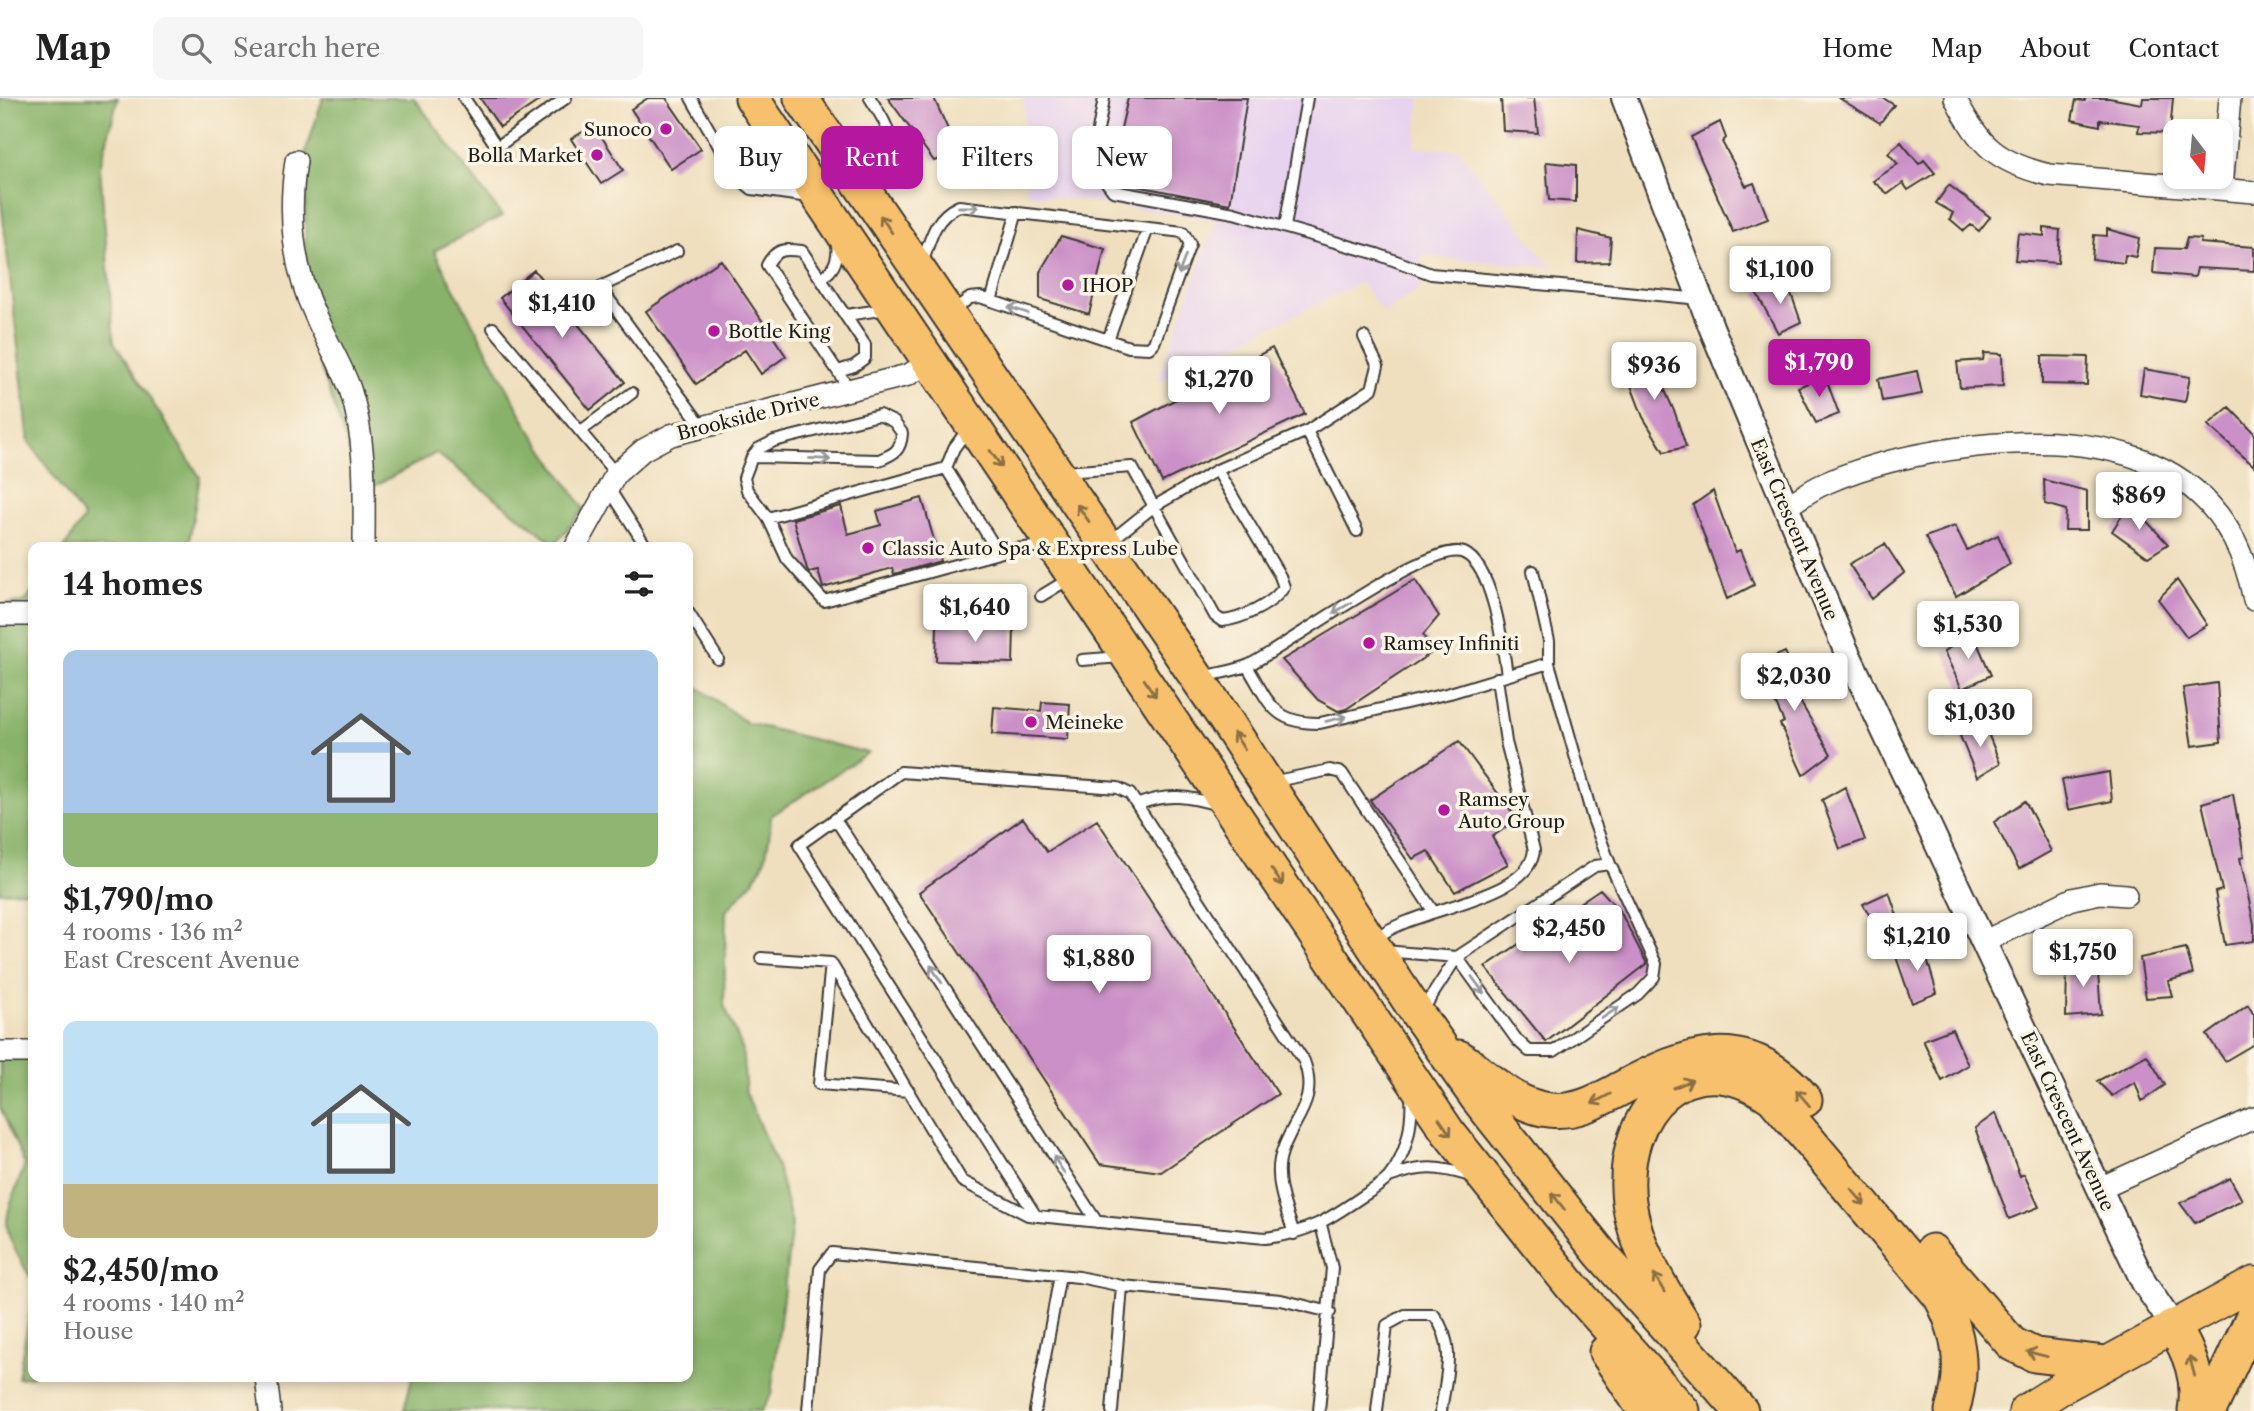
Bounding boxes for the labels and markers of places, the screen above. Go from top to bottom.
place label: Sunoco [584,118,652,141]
marker: Sunoco [658,121,674,137]
place label: Bolla Market [467,144,583,167]
marker: Bolla Market [589,147,605,163]
pin: $1,100 [1723,246,1837,306]
place label: IHOP [1082,274,1133,297]
marker: IHOP [1060,277,1076,293]
pin: $1,410 [505,280,619,340]
place label: Bottle King [728,320,831,343]
marker: Bottle King [706,323,722,339]
pin: $1,790 [1762,340,1876,399]
pin: $936 [1613,342,1695,402]
pin: $1,270 [1162,356,1276,416]
pin: $869 [2098,472,2180,532]
place label: Classic Auto Spa & Express Lube [882,537,1178,560]
marker: Classic Auto Spa & Express Lube [860,540,876,556]
pin: $1,640 [918,584,1032,644]
pin: $1,530 [1911,602,2025,661]
place label: Ramsey Infiniti [1383,632,1520,655]
marker: Ramsey Infiniti [1361,635,1377,651]
pin: $2,030 [1737,654,1851,713]
pin: $1,030 [1923,690,2037,749]
place label: Meineke [1045,711,1124,734]
marker: Meineke [1023,714,1039,730]
place label: Ramsey Auto Group [1457,788,1565,833]
marker: Ramsey Auto Group [1436,802,1452,818]
pin: $2,450 [1512,906,1626,965]
pin: $1,210 [1860,914,1974,973]
pin: $1,750 [2026,930,2140,989]
pin: $1,880 [1042,936,1156,995]

